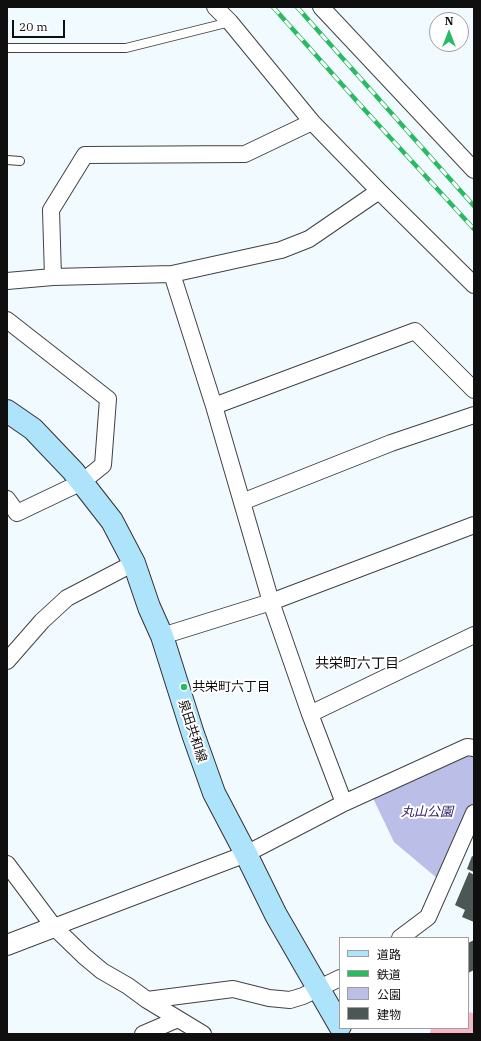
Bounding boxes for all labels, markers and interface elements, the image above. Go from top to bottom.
scale bar [14,12,67,38]
north arrow [429,12,469,52]
text: N [445,14,453,28]
text: 20 m [19,19,48,34]
district label: 共栄町六丁目 [315,656,399,672]
place label: 共栄町六丁目 [192,679,270,695]
marker: 共栄町六丁目 [179,682,189,692]
street label: 泉田共和線 [175,698,209,764]
park label: 丸山公園 [401,804,453,820]
legend [339,937,469,1029]
text: 道路 [377,947,401,962]
text: 鉄道 [377,967,401,982]
text: 公園 [377,987,401,1002]
text: 建物 [377,1007,401,1022]

